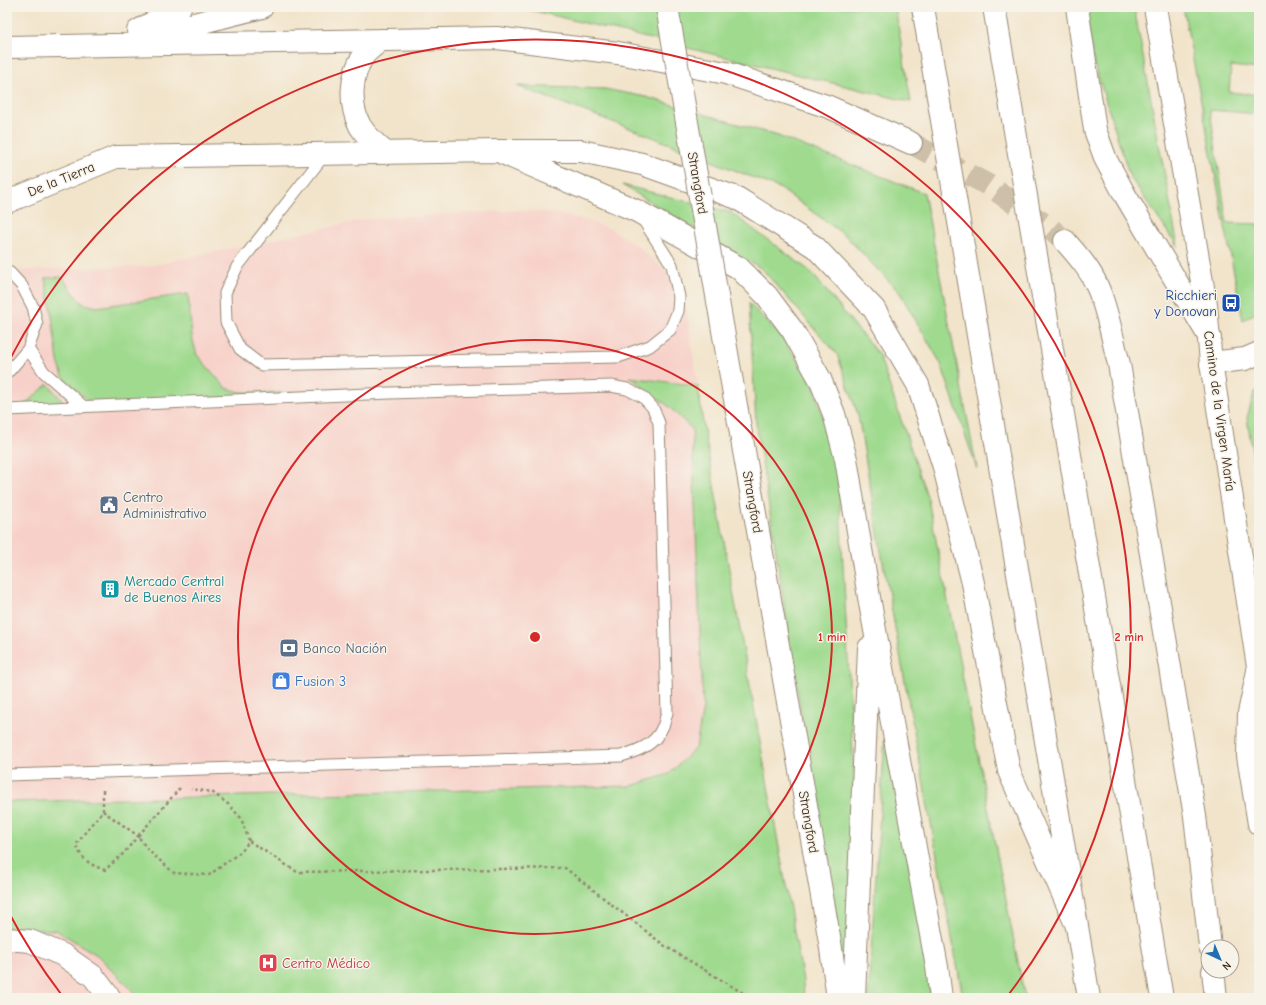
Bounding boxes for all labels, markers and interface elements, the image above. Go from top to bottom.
street label: Strangford [684,151,711,216]
street label: De la Tierra [25,158,97,201]
place label: Ricchieri y Donovan [1153,287,1217,320]
bus stop icon: Ricchieri y Donovan [1220,292,1242,314]
street label: Camino de la Virgen María [1200,330,1239,493]
street label: Strangford [739,470,766,535]
place label: Centro Administrativo [123,489,207,522]
public building icon: Centro Administrativo [98,494,120,516]
place label: Mercado Central de Buenos Aires [124,573,224,606]
building icon: Mercado Central de Buenos Aires [99,578,121,600]
centre of rings [528,630,542,644]
text: 1 min [818,630,846,644]
text: 2 min [1114,630,1144,644]
bank icon: Banco Nación [278,637,300,659]
place label: Banco Nación [303,640,387,657]
shop icon: Fusion 3 [270,670,292,692]
place label: Fusion 3 [295,673,346,690]
street label: Strangford [795,790,822,855]
north arrow [1200,939,1240,979]
hospital icon: Centro Médico [257,952,279,974]
place label: Centro Médico [282,955,370,972]
text: N [1219,959,1234,973]

